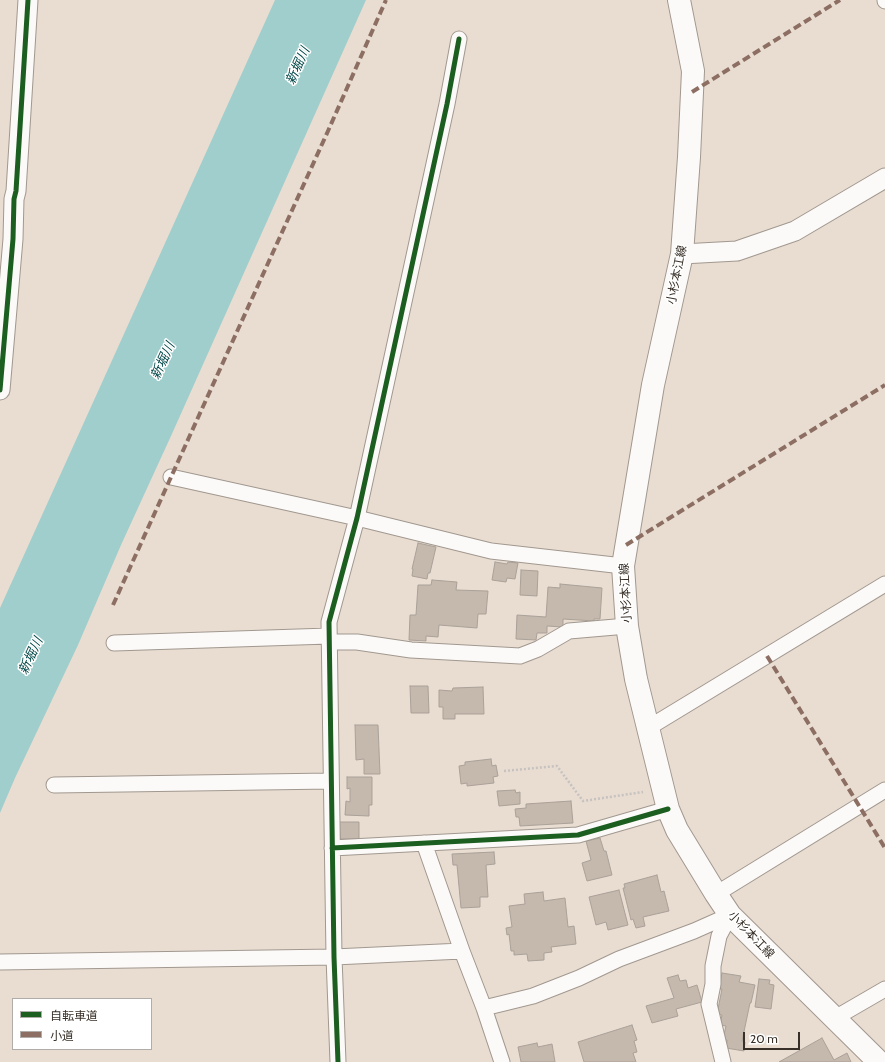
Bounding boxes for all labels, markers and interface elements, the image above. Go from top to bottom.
water label: 新堀川 [283,45,313,87]
street label: 小杉本江線 [664,244,690,306]
water label: 新堀川 [148,340,178,382]
street label: 小杉本江線 [617,563,635,623]
water label: 新堀川 [16,635,46,677]
street label: 小杉本江線 [725,908,777,962]
legend [12,998,152,1050]
text: 自転車道 [50,1008,98,1023]
scale bar [745,1024,802,1050]
text: 小道 [50,1028,74,1043]
text: 20 m [750,1031,778,1046]

